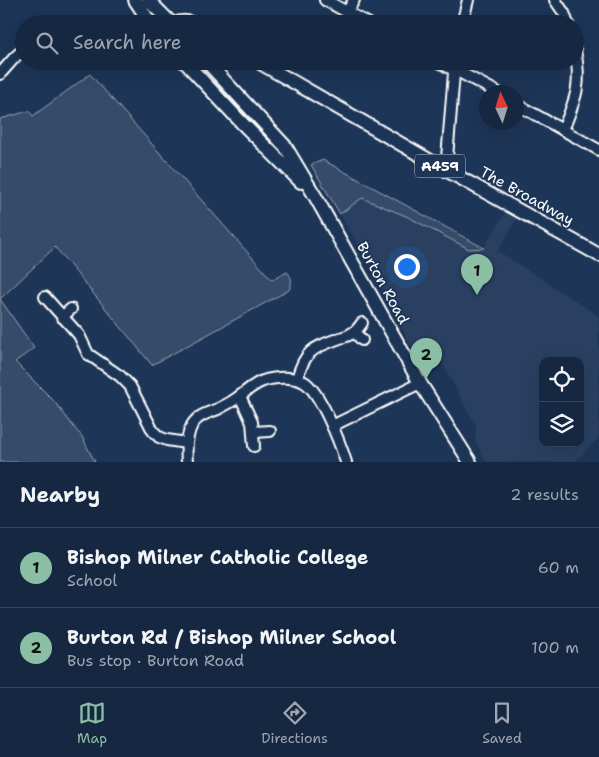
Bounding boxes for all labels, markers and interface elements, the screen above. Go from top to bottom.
search box [15,15,584,70]
icon: search [33,29,61,57]
text: Search here [73,30,182,55]
north arrow [479,85,524,130]
road number: A459 [415,154,465,178]
street label: The Broadway [476,162,578,230]
street label: Burton Road [352,238,414,328]
your location [394,254,420,280]
pin: 1 [461,254,493,295]
pin: 2 [410,338,442,379]
map controls [539,357,584,447]
button: locate [539,357,584,402]
button: layers [539,402,584,447]
text: Nearby [20,481,100,509]
text: 2 results [510,484,579,505]
text: Bishop Milner Catholic College [67,545,369,570]
text: 1 [32,557,40,578]
text: 60 m [538,557,579,578]
text: School [67,570,117,591]
text: Burton Rd / Bishop Milner School [67,625,396,650]
text: 2 [30,637,42,658]
text: 100 m [531,637,579,658]
text: Bus stop · Burton Road [67,650,244,671]
tab: Map [77,699,107,747]
tab: Directions [261,699,328,747]
tab: Saved [482,699,522,747]

